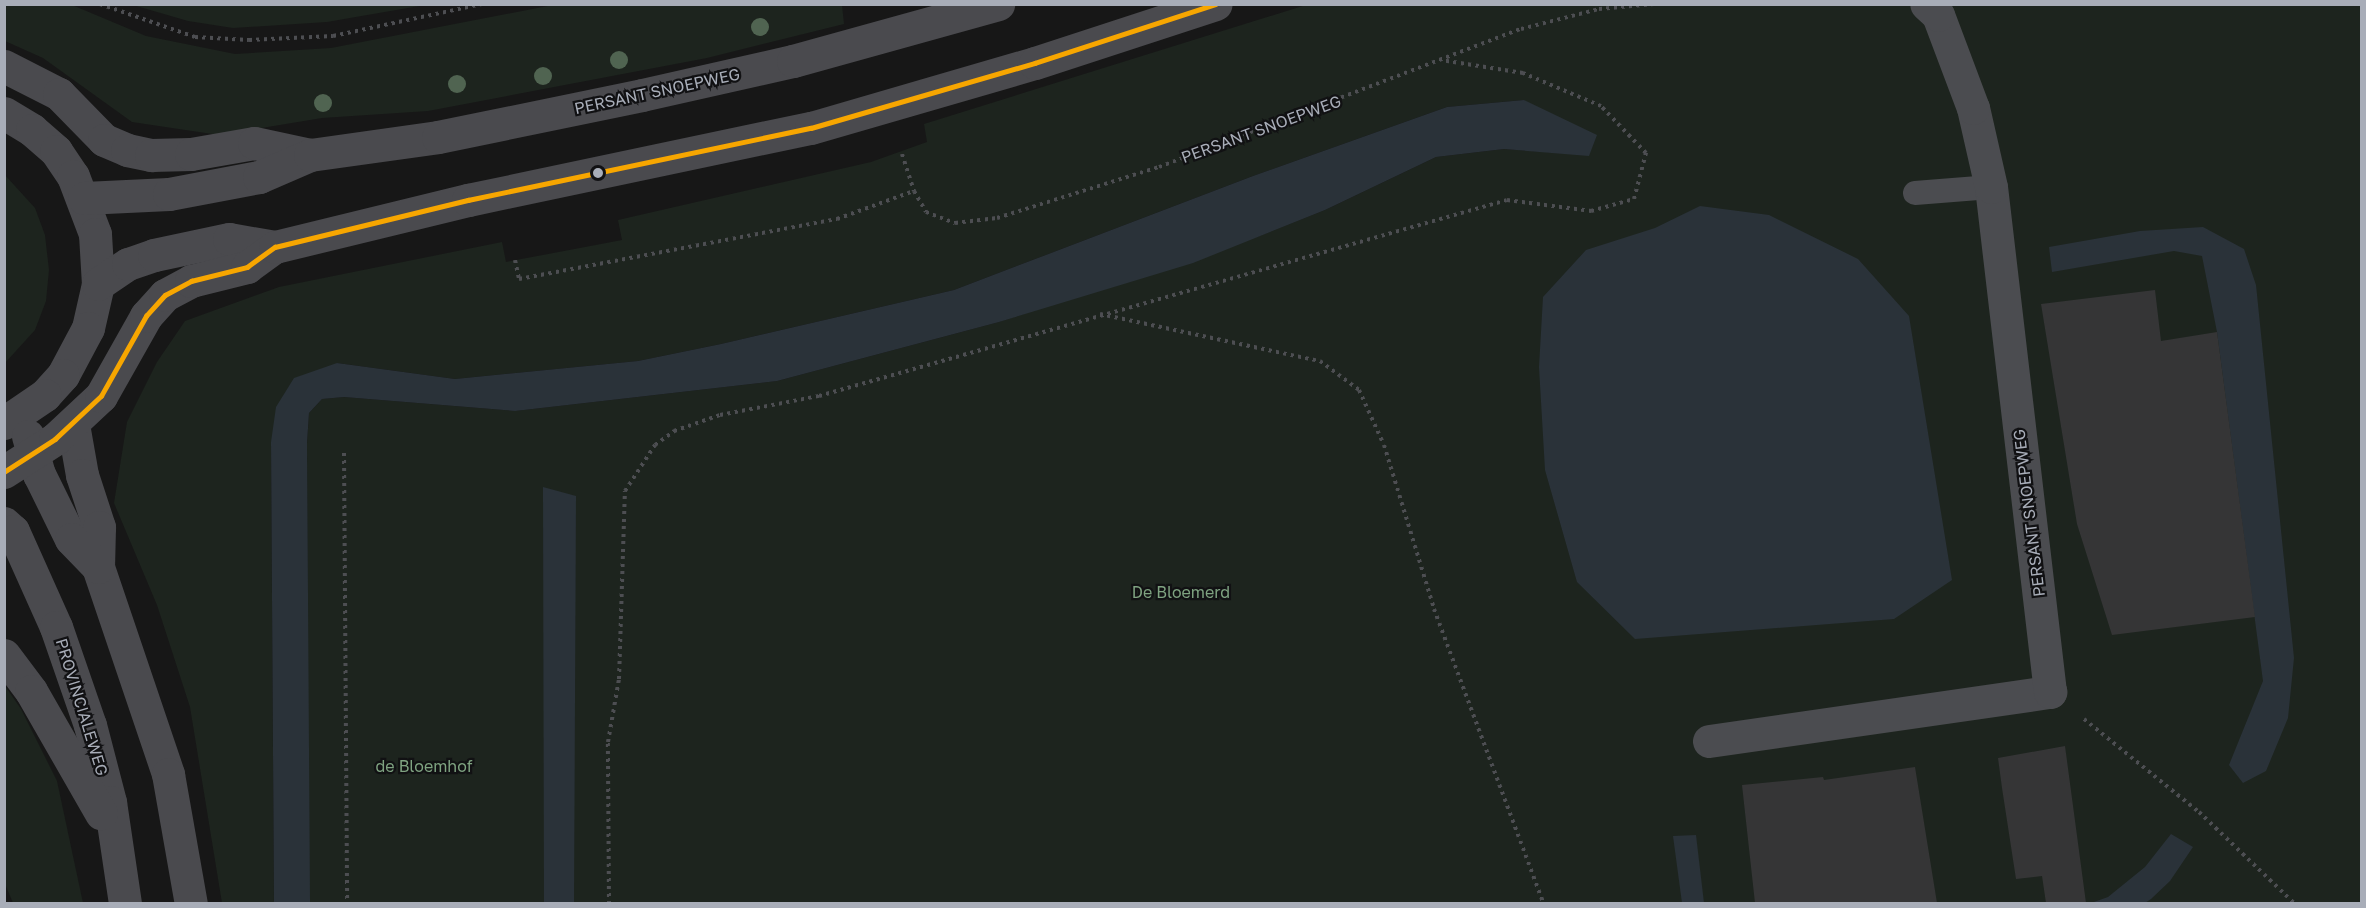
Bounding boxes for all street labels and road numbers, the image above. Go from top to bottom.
street label: PERSANT SNOEPWEG [572,64,742,118]
street label: PERSANT SNOEPWEG [1178,91,1344,167]
street label: PERSANT SNOEPWEG [2009,428,2049,598]
street label: PROVINCIALEWEG [52,636,112,778]

